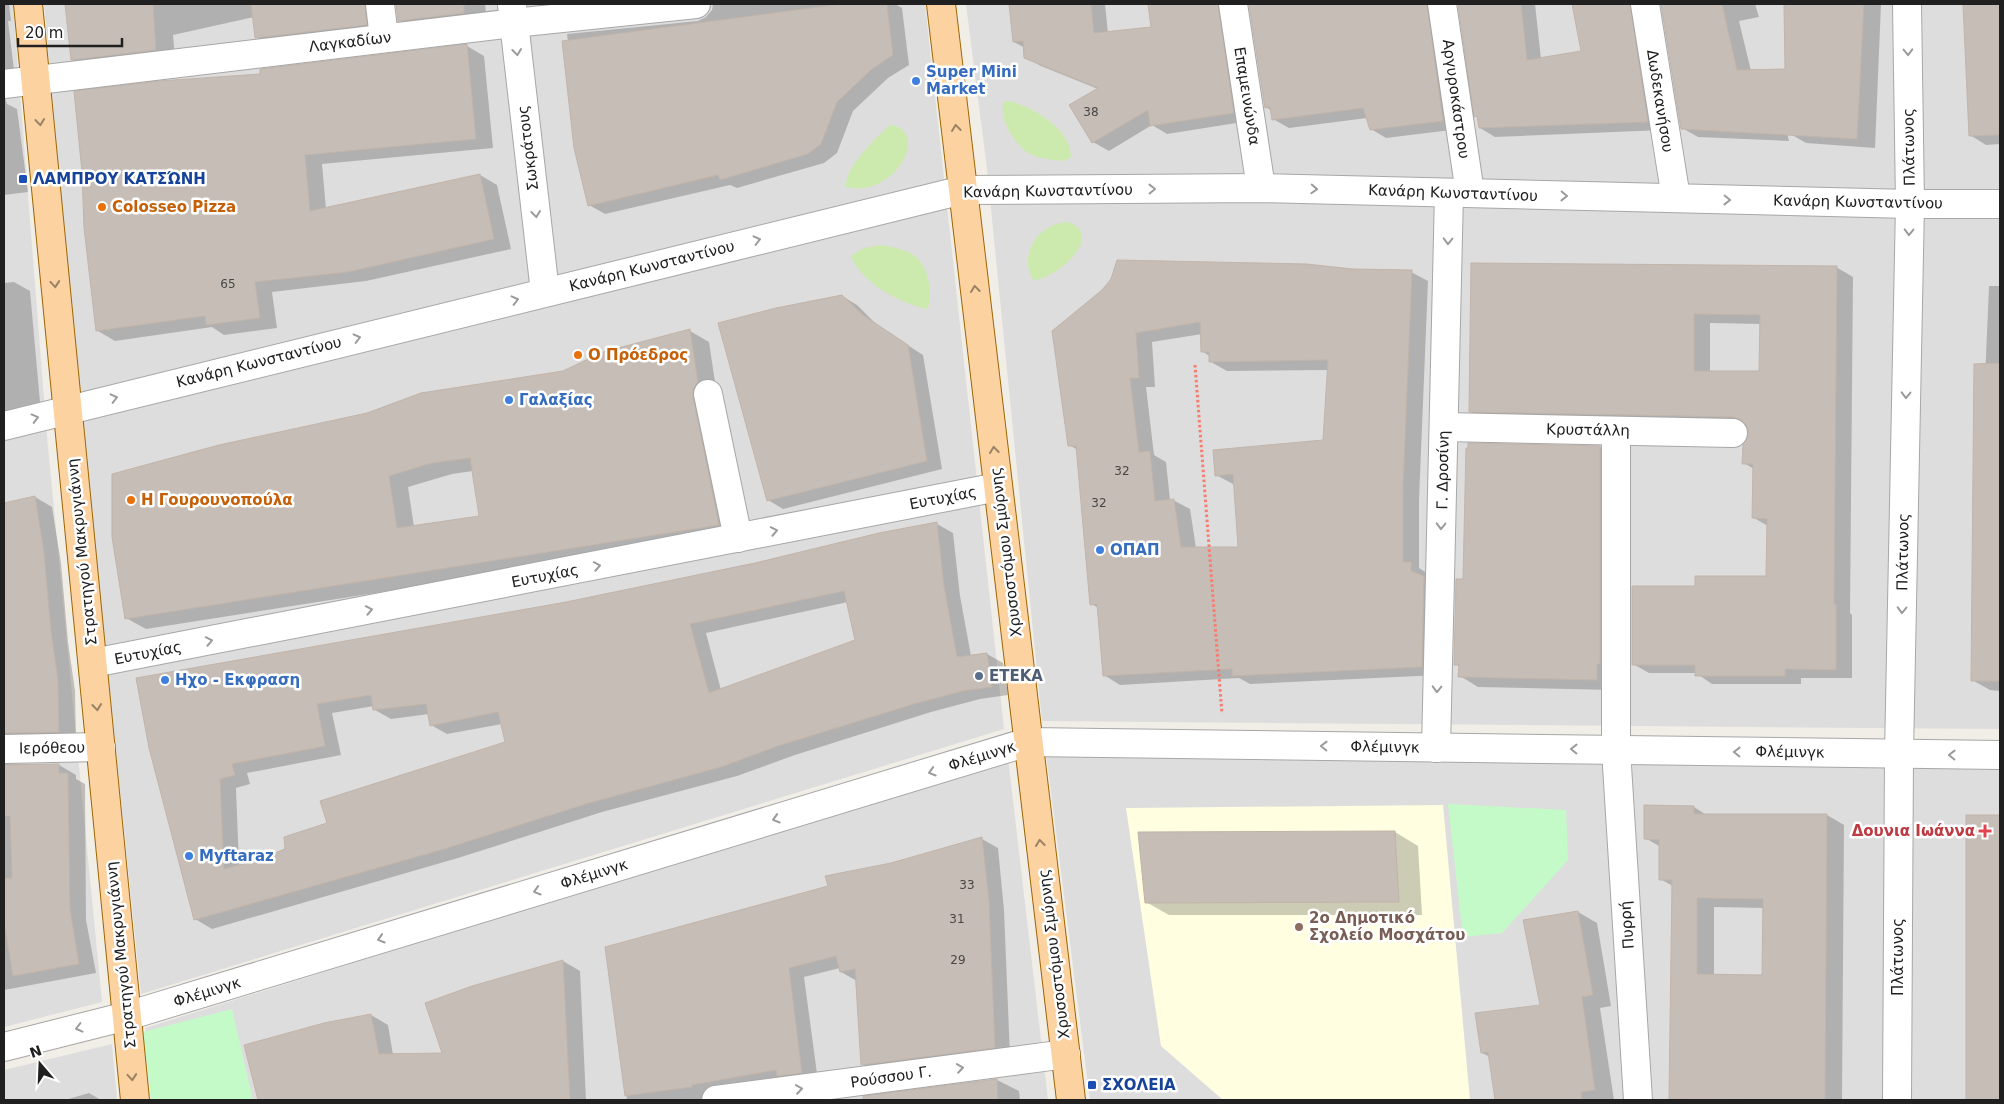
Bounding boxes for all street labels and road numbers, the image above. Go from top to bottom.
street label: Λαγκαδίων [308,28,392,56]
street label: Αργυροκάστρου [1439,38,1473,160]
street label: Επαμεινώνδα [1230,45,1264,147]
street label: Δωδεκανήσου [1643,48,1677,154]
street label: Σωκράτους [514,104,542,192]
street label: Πλάτωνος [1899,108,1919,186]
street label: Κανάρη Κωνσταντίνου [963,181,1133,201]
street label: Κανάρη Κωνσταντίνου [1368,181,1538,205]
street label: Κανάρη Κωνσταντίνου [1773,192,1943,212]
street label: Κανάρη Κωνσταντίνου [567,237,737,295]
street label: Κανάρη Κωνσταντίνου [174,333,344,391]
street label: Κρυστάλλη [1546,420,1630,440]
street label: Γ. Δροσίνη [1433,430,1453,510]
street label: Στρατηγού Μακρυγιάννη [63,458,101,646]
street label: Χρυσοστόμου Σμύρνης [987,466,1025,638]
street label: Ευτυχίας [908,483,978,513]
street label: Πλάτωνος [1893,513,1913,591]
street label: Ευτυχίας [510,561,580,591]
street label: Ευτυχίας [113,638,183,668]
street label: Φλέμινγκ [946,737,1018,775]
street label: Φλέμινγκ [1350,737,1420,757]
street label: Ιερόθεου [19,738,85,758]
street label: Φλέμινγκ [1755,742,1825,762]
street label: Φλέμινγκ [558,855,630,893]
street label: Στρατηγού Μακρυγιάννη [102,861,140,1049]
street label: Χρυσοστόμου Σμύρνης [1035,868,1073,1040]
street label: Πυρρή [1616,900,1638,950]
street label: Πλάτωνος [1889,918,1907,996]
street label: Φλέμινγκ [171,973,243,1011]
street label: Ρούσσου Γ. [849,1062,933,1092]

